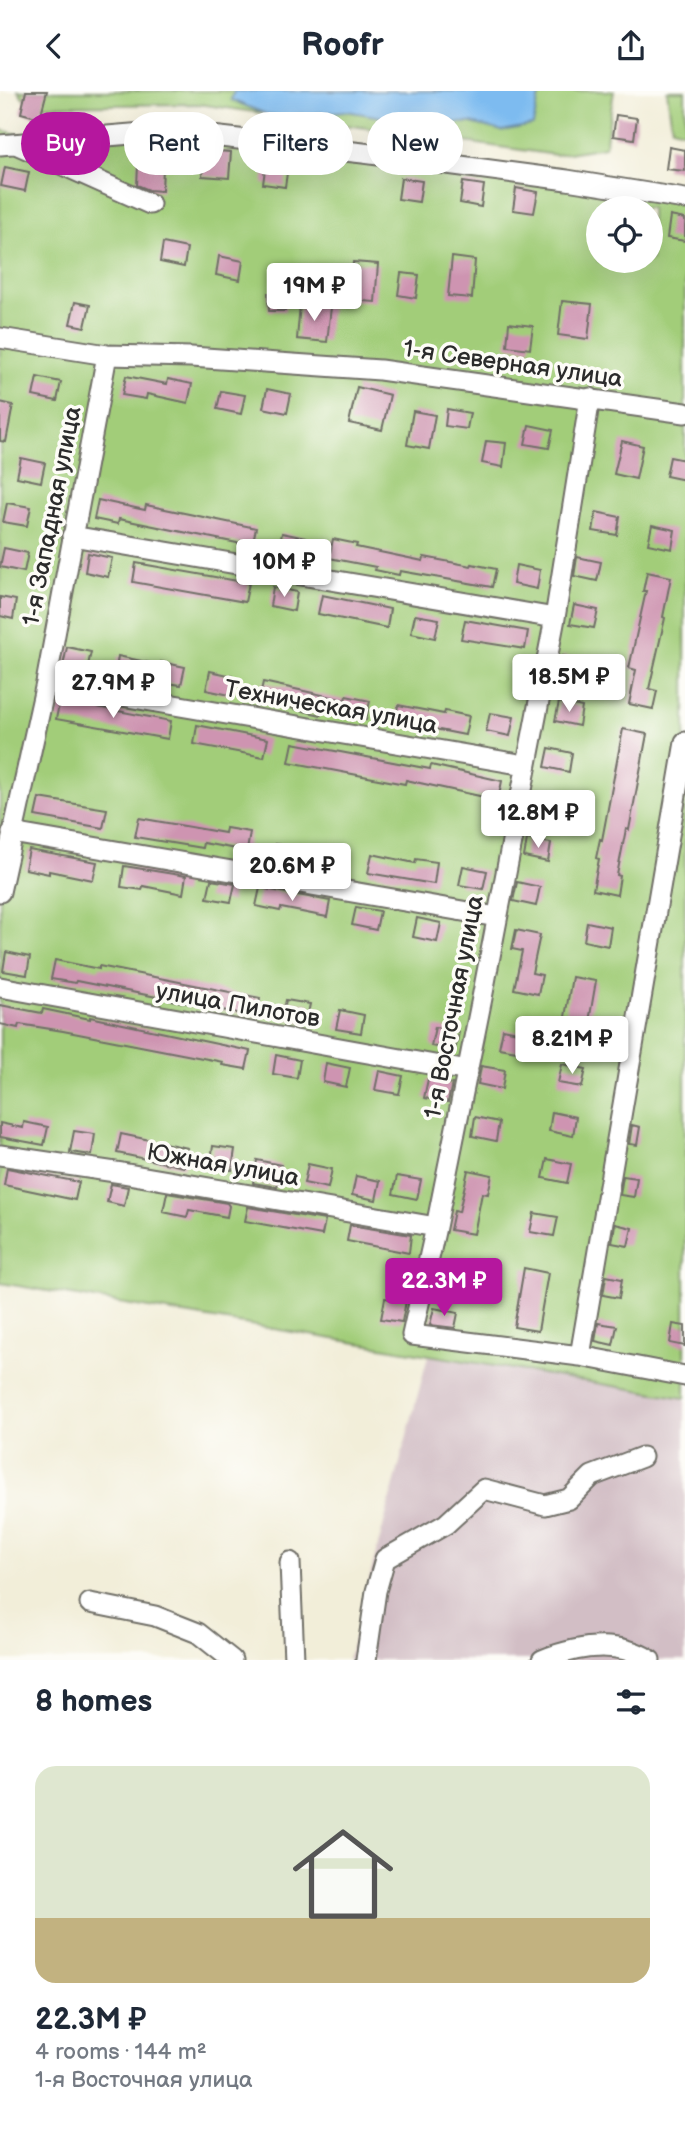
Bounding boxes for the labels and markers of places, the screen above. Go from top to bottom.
pin: 19M ₽ [265,264,363,323]
pin: 10M ₽ [235,539,333,599]
pin: 18.5M ₽ [504,655,634,714]
pin: 27.9M ₽ [48,661,178,720]
pin: 12.8M ₽ [473,791,603,850]
pin: 20.6M ₽ [227,843,357,903]
pin: 8.21M ₽ [507,1017,637,1076]
pin: 22.3M ₽ [379,1259,509,1318]

